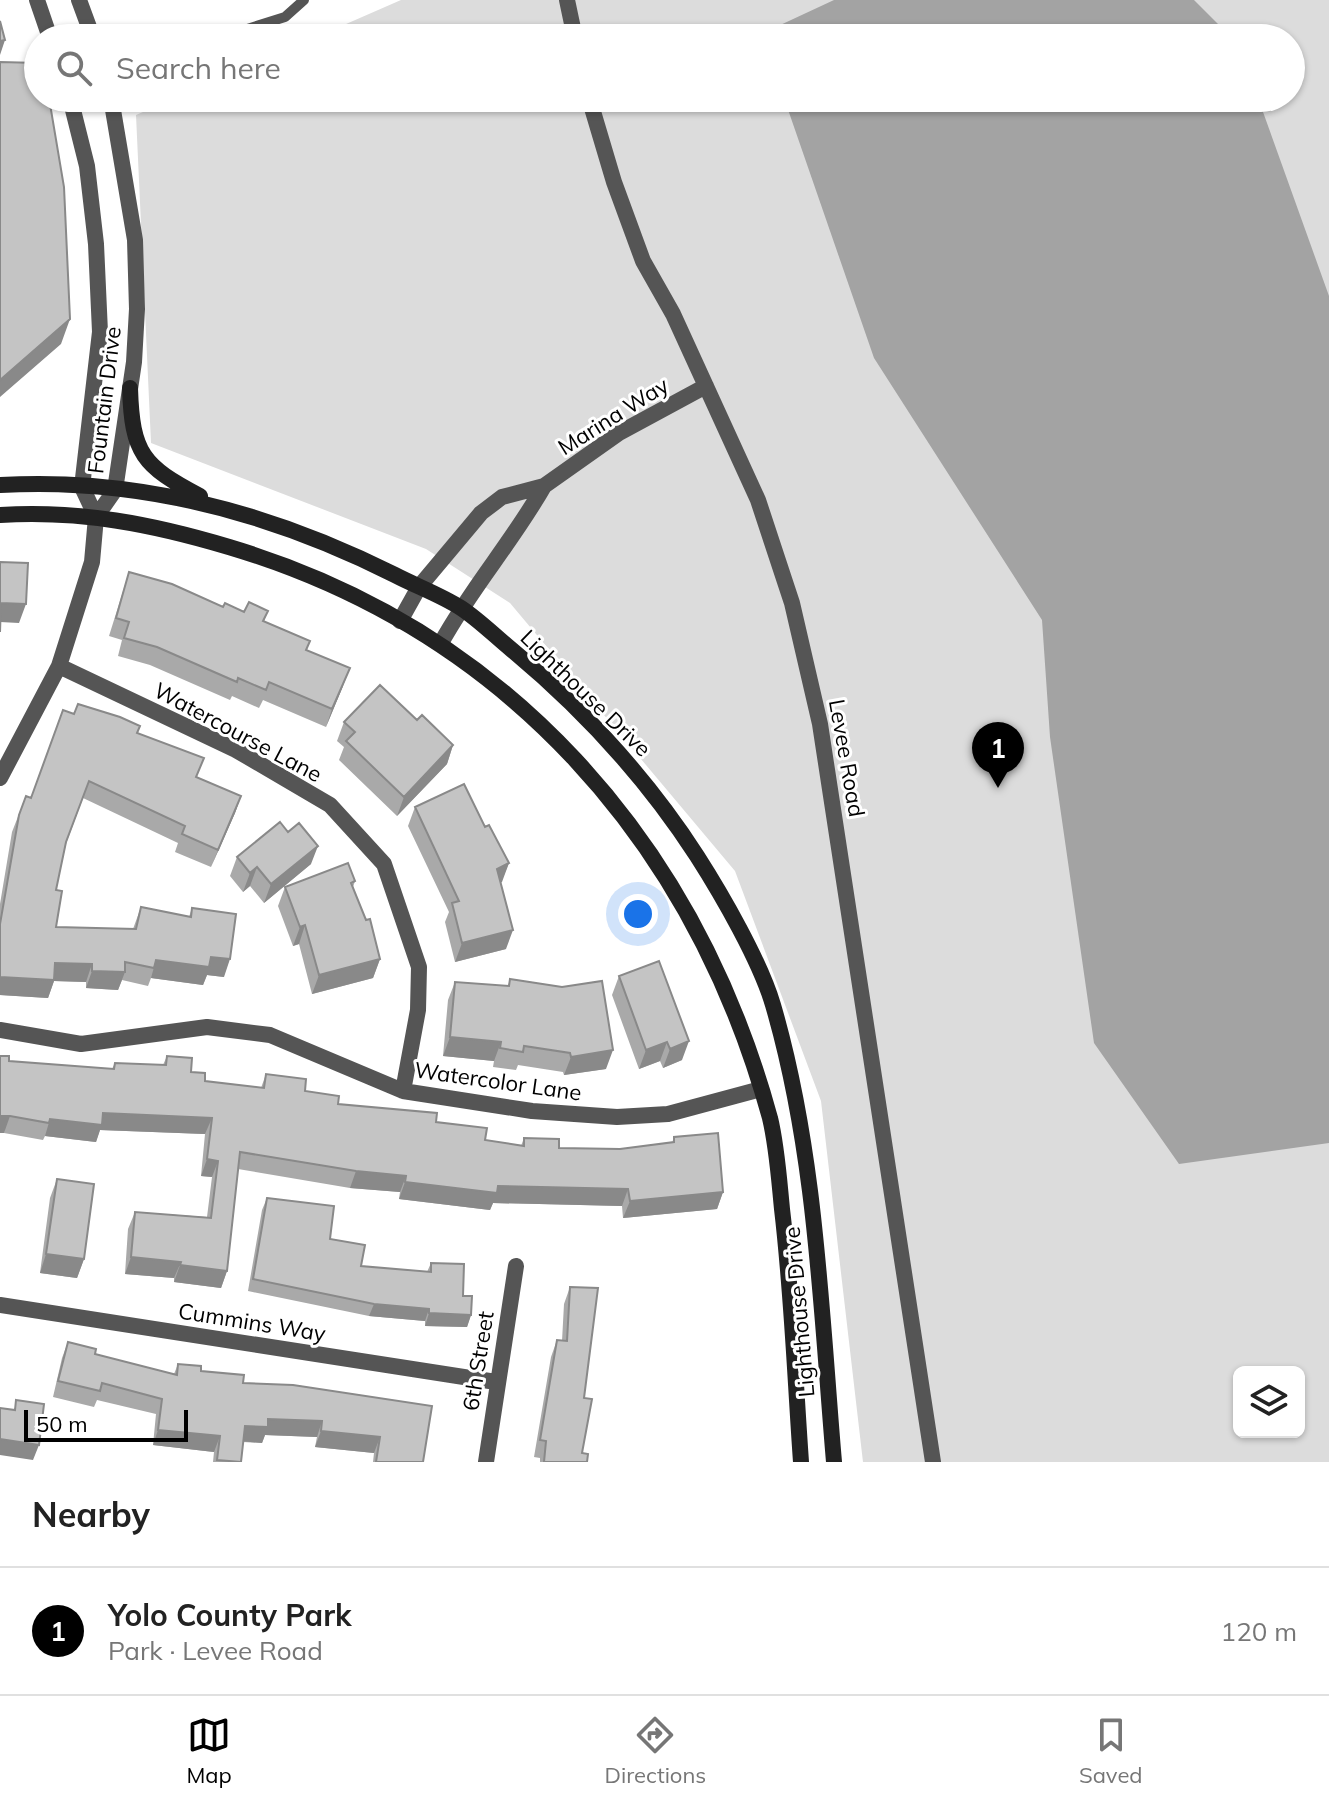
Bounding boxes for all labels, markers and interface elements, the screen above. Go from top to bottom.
search box [24,24,1305,112]
icon: search [52,46,96,90]
text: Search here [116,49,281,87]
street label: Fountain Drive [81,325,127,475]
street label: Marina Way [553,371,674,461]
street label: Lighthouse Drive [515,624,657,762]
street label: Watercourse Lane [149,676,327,788]
street label: Levee Road [823,697,871,819]
pin: 1 [972,722,1024,788]
your location [618,894,658,934]
street label: Watercolor Lane [413,1055,583,1107]
street label: Lighthouse Drive [778,1226,820,1398]
street label: Cummins Way [176,1297,328,1348]
street label: 6th Street [456,1309,500,1413]
map controls [1233,1366,1305,1438]
button: layers [1233,1366,1305,1438]
scale bar [24,1406,188,1442]
text: 50 m [36,1410,87,1438]
text: Nearby [32,1493,150,1536]
text: Yolo County Park [108,1596,352,1634]
text: 1 [50,1615,66,1648]
text: 120 m [1221,1615,1297,1648]
text: Park · Levee Road [108,1634,323,1667]
tab: Map [186,1713,232,1789]
tab: Directions [605,1713,706,1789]
tab: Saved [1079,1713,1143,1789]

